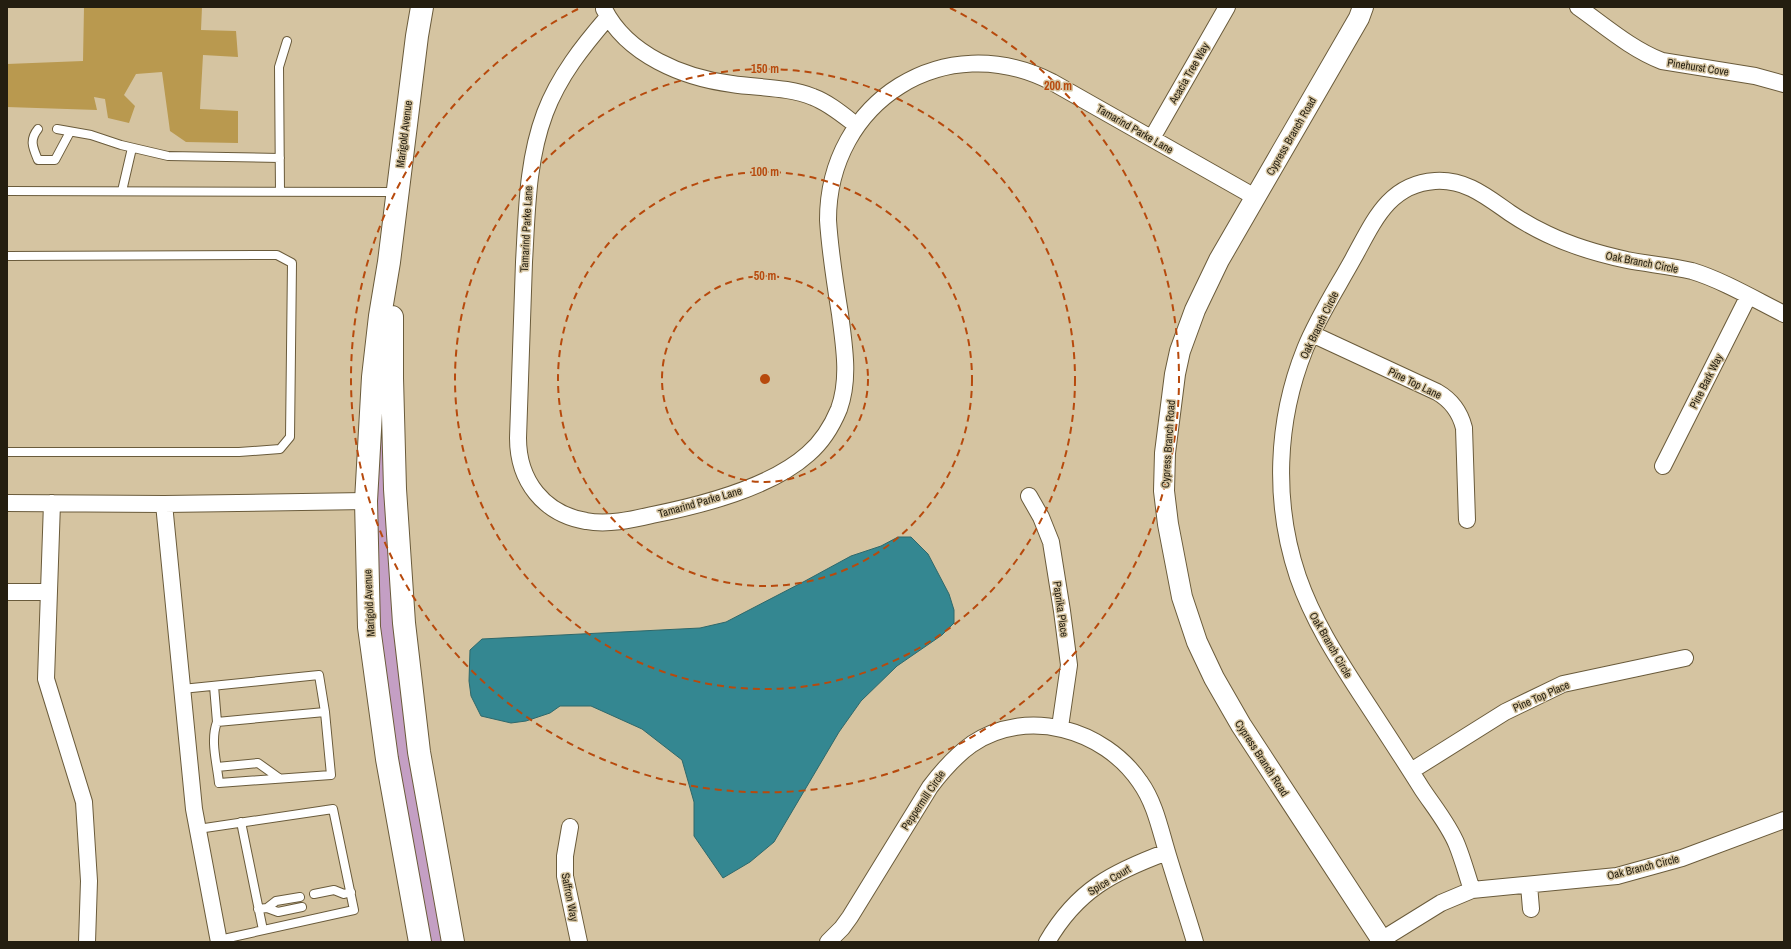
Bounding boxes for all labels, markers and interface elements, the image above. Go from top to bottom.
street label: Acacia Tree Way [1165,39,1212,107]
street label: Pinehurst Cove [1666,55,1730,79]
text: 150 m [751,61,779,77]
text: 200 m [1044,78,1072,94]
street label: Cypress Branch Road [1263,94,1319,178]
street label: Marigold Avenue [393,100,415,168]
street label: Tamarind Parke Lane [1094,101,1176,157]
text: 100 m [751,164,779,180]
street label: Tamarind Parke Lane [517,185,535,273]
street label: Oak Branch Circle [1604,248,1680,276]
text: 50 m [754,268,776,284]
street label: Oak Branch Circle [1297,289,1341,361]
street label: Pine Bark Way [1686,351,1726,411]
street label: Pine Top Lane [1386,364,1444,402]
centre of rings [758,372,772,386]
street label: Cypress Branch Road [1158,400,1178,488]
street label: Tamarind Parke Lane [657,483,743,521]
street label: Marigold Avenue [360,569,378,637]
street label: Paprika Place [1050,580,1072,638]
street label: Oak Branch Circle [1307,610,1355,680]
street label: Pine Top Place [1511,677,1571,715]
street label: Cypress Branch Road [1232,717,1292,799]
street label: Peppermill Circle [898,767,948,833]
street label: Oak Branch Circle [1606,851,1680,883]
street label: Spice Court [1085,861,1133,898]
street label: Saffron Way [558,872,582,923]

